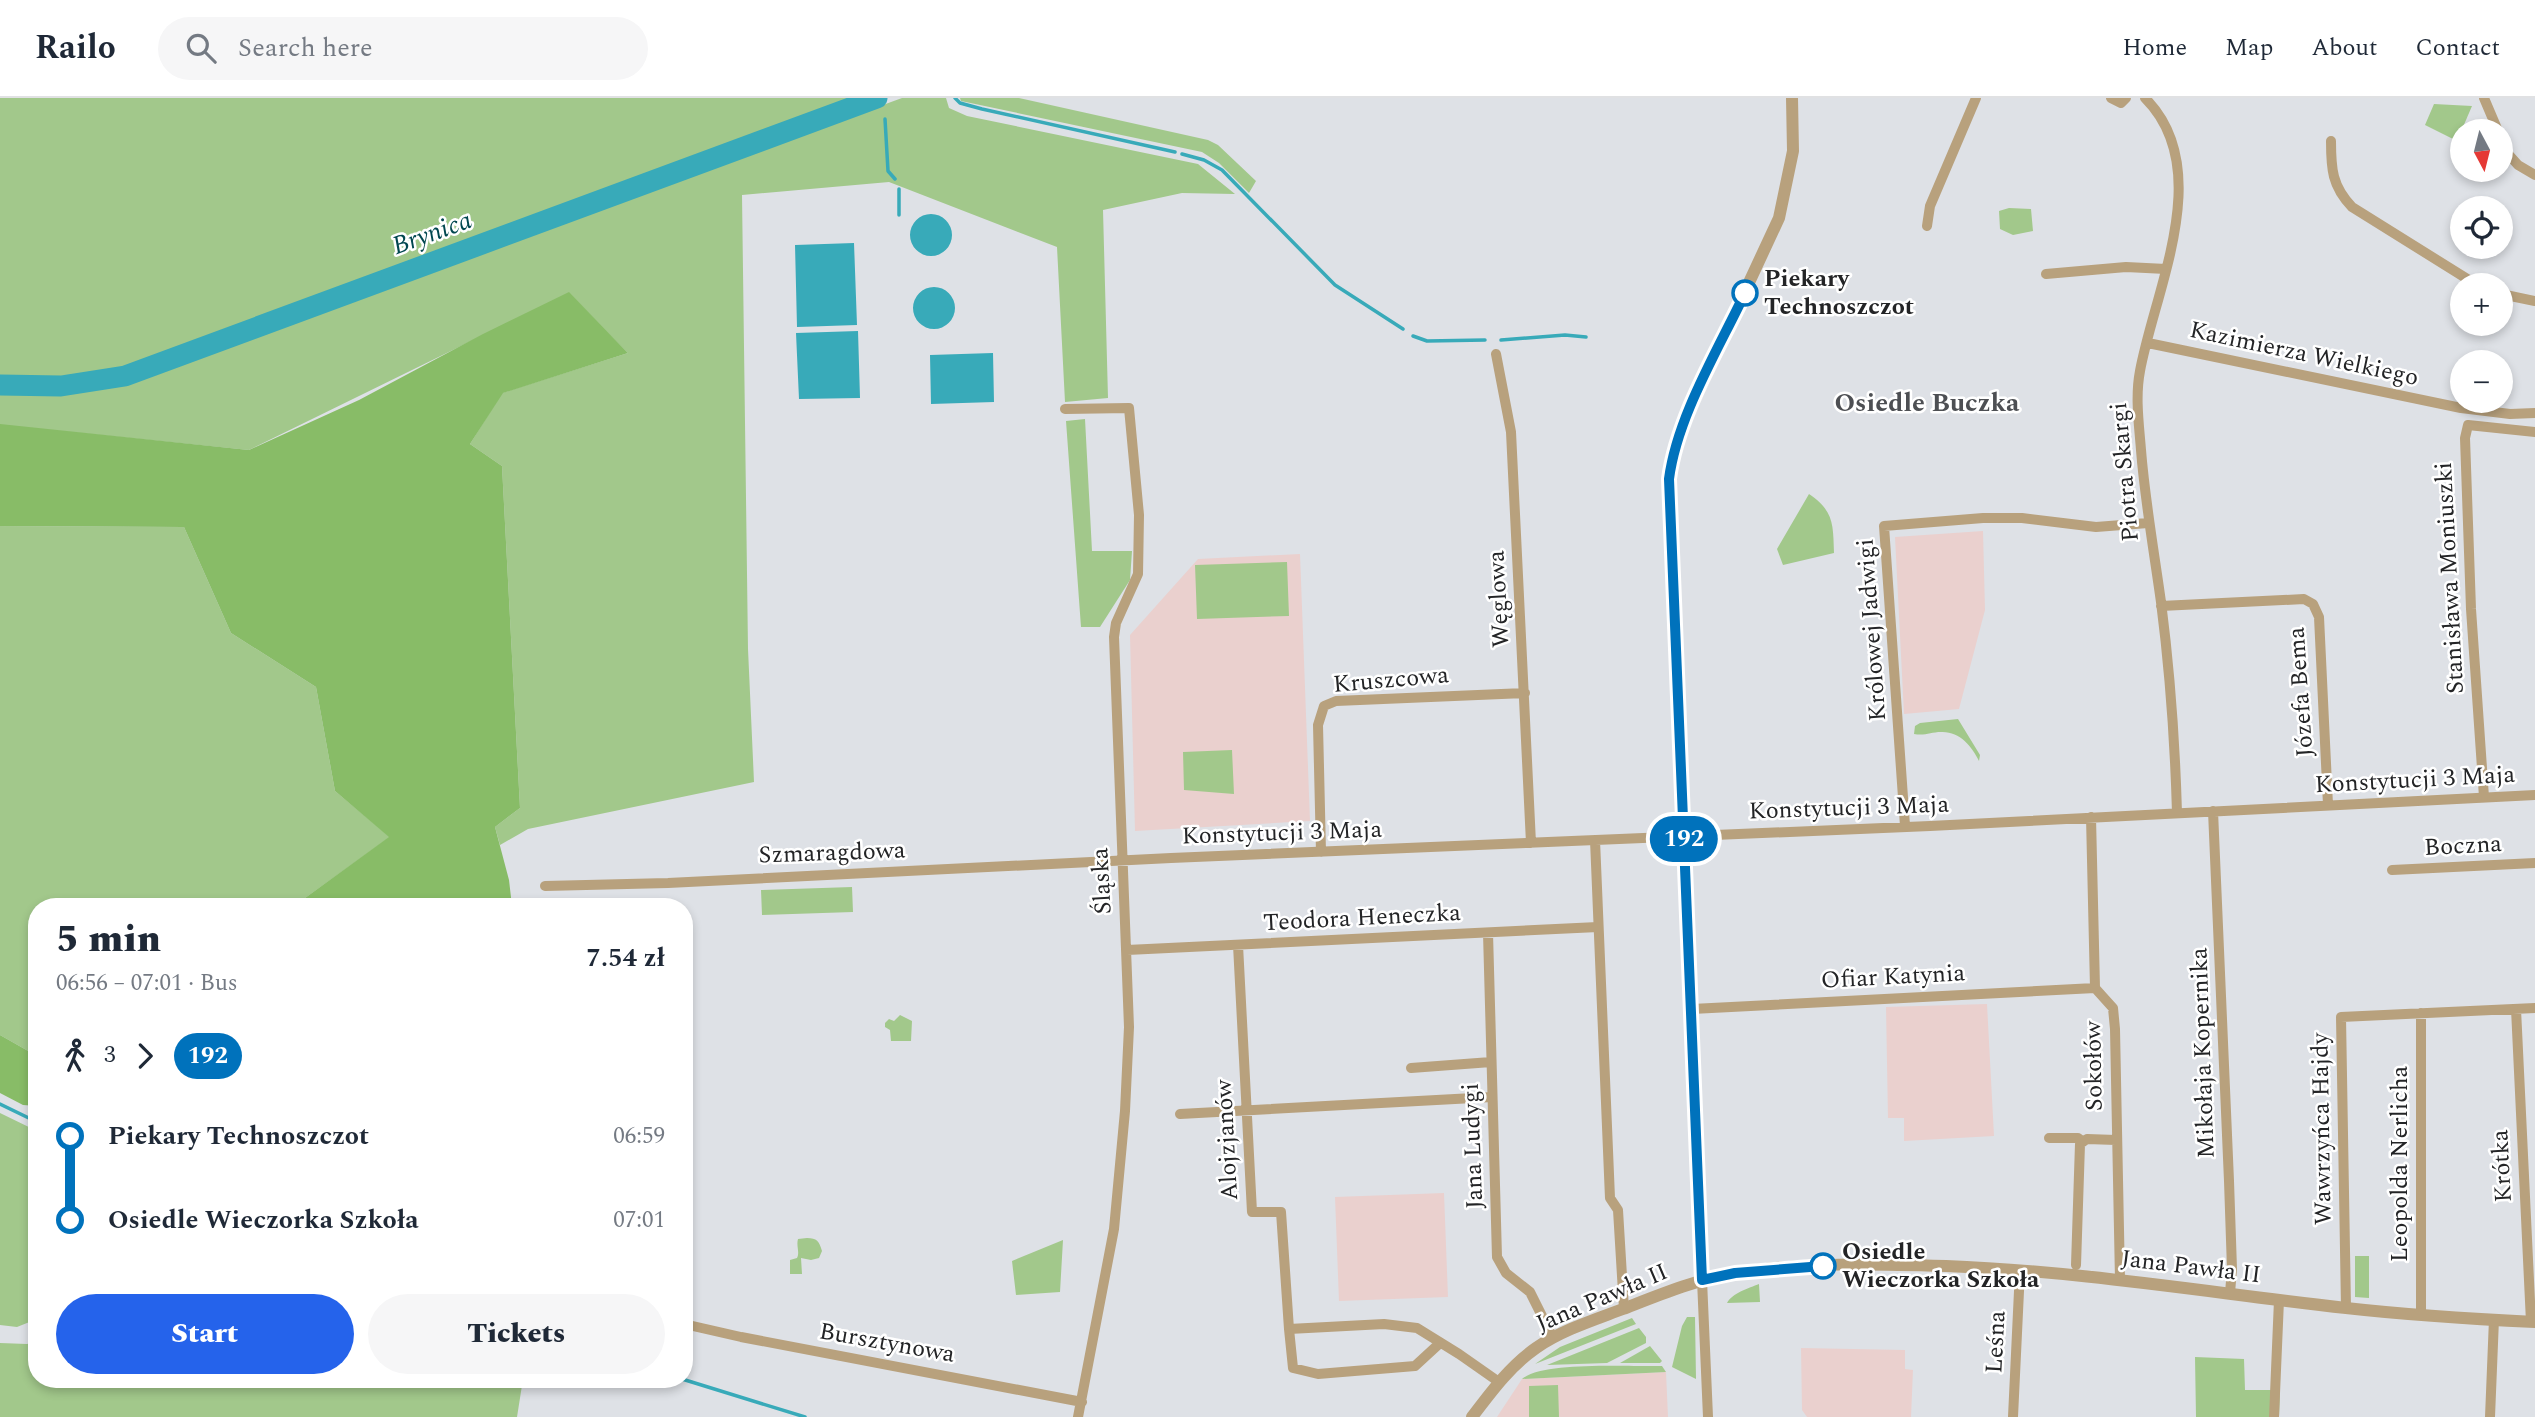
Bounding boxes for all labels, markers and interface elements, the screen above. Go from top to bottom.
search box [158,17,648,80]
text: Railo [35,23,116,73]
text: Search here [238,28,373,68]
icon: search [182,29,220,67]
text: Home [2122,30,2187,66]
text: Map [2225,30,2273,66]
text: About [2311,30,2377,66]
text: Contact [2415,30,2500,66]
north arrow [2450,119,2513,182]
map controls [2450,119,2513,413]
button: locate [2450,196,2513,259]
water label: Brynica [386,200,478,266]
place label: Piekary Technoszczot [1764,261,1914,325]
button: + [2450,273,2513,336]
marker: Piekary Technoszczot [1732,280,1758,306]
street label: Kazimierza Wielkiego [2186,312,2422,396]
button: − [2450,350,2513,413]
district label: Osiedle Buczka [1835,383,2020,423]
street label: Piotra Skargi [2101,401,2149,543]
street label: Stanisława Moniuszki [2426,461,2474,695]
street label: Królowej Jadwigi [1848,537,1896,723]
street label: Węglowa [1478,549,1520,649]
street label: Józefa Bema [2278,625,2324,758]
street label: Kruszcowa [1332,657,1451,703]
street label: Konstytucji 3 Maja [2314,757,2516,803]
street label: Konstytucji 3 Maja [1748,787,1950,829]
street label: Konstytucji 3 Maja [1181,812,1383,854]
line badge: 192 [1644,816,1724,862]
text: 192 [1664,821,1704,857]
street label: Boczna [2423,826,2503,866]
street label: Szmaragdowa [758,832,906,874]
street label: Śląska [1082,847,1122,915]
street label: Teodora Heneczka [1262,895,1462,941]
text: 5 min [56,911,161,969]
text: 7.54 zł [586,938,665,978]
street label: Mikołaja Kopernika [2181,947,2225,1159]
street label: Ofiar Katynia [1820,955,1966,999]
text: 06:56 – 07:01 · Bus [56,966,238,1001]
street label: Sokołów [2075,1020,2113,1111]
street label: Wawrzyńca Hajdy [2302,1031,2342,1225]
icon: walk [56,1037,94,1075]
icon: forward [126,1037,164,1075]
text: 3 [104,1038,116,1073]
text: 192 [188,1038,228,1074]
street label: Leopolda Nerlicha [2382,1065,2418,1262]
street label: Alojzjanów [1206,1078,1248,1201]
street label: Jana Ludygi [1453,1082,1493,1210]
text: Piekary Technoszczot [108,1116,369,1156]
text: 06:59 [613,1119,665,1154]
street label: Krótka [2482,1128,2522,1203]
text: Osiedle Wieczorka Szkoła [108,1200,419,1240]
text: 07:01 [613,1203,665,1238]
place label: Osiedle Wieczorka Szkoła [1842,1234,2040,1298]
street label: Jana Pawła II [2119,1241,2263,1293]
marker: Osiedle Wieczorka Szkoła [1810,1253,1836,1279]
street label: Jana Pawła II [1530,1254,1674,1342]
button: Start [56,1294,354,1374]
button: Tickets [368,1294,665,1374]
street label: Leśna [1976,1309,2016,1374]
street label: Bursztynowa [816,1313,958,1373]

